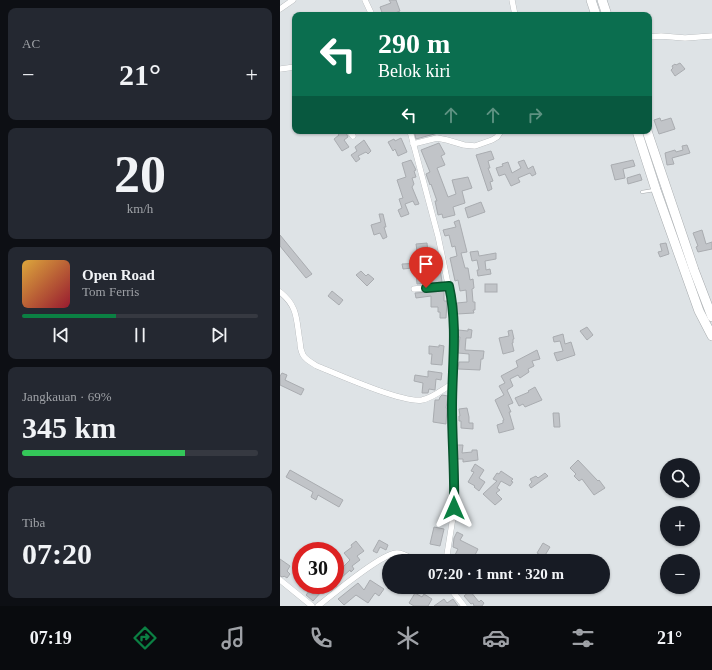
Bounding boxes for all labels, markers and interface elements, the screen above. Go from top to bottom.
icon: left [312,28,364,80]
text: 290 m [378,28,450,59]
text: AC [22,36,40,51]
text: 21° [119,58,161,91]
text: Belok kiri [378,61,451,81]
text: − [22,62,34,87]
text: + [246,62,258,87]
icon: left [398,104,420,126]
icon: ahead [440,104,462,126]
icon: ahead [482,104,504,126]
icon: right [524,104,546,126]
text: 20 [114,146,166,203]
text: km/h [127,201,153,216]
pin [409,247,443,288]
icon: arrive [415,253,437,275]
text: Open Road [82,267,155,283]
text: Tom Ferris [82,284,139,299]
icon: previous [50,324,72,346]
icon: pause [129,324,151,346]
icon: next [208,324,230,346]
text: Jangkauan · 69% [22,389,112,404]
text: 345 km [22,411,116,444]
map controls [660,458,700,594]
button: search [660,458,700,498]
position arrow [433,487,475,529]
button: + [660,506,700,546]
text: Tiba [22,515,45,530]
text: 07:20 [22,537,92,570]
speed limit sign: 30 [292,542,344,594]
button: − [660,554,700,594]
text: 07:20 · 1 mnt · 320 m [428,566,564,582]
icon: directions [131,624,159,652]
icon: music [219,624,247,652]
icon: phone [307,624,335,652]
icon: climate [394,624,422,652]
icon: car [482,624,510,652]
icon: filters [569,624,597,652]
text: 07:19 [30,628,72,648]
text: 21° [657,628,682,648]

